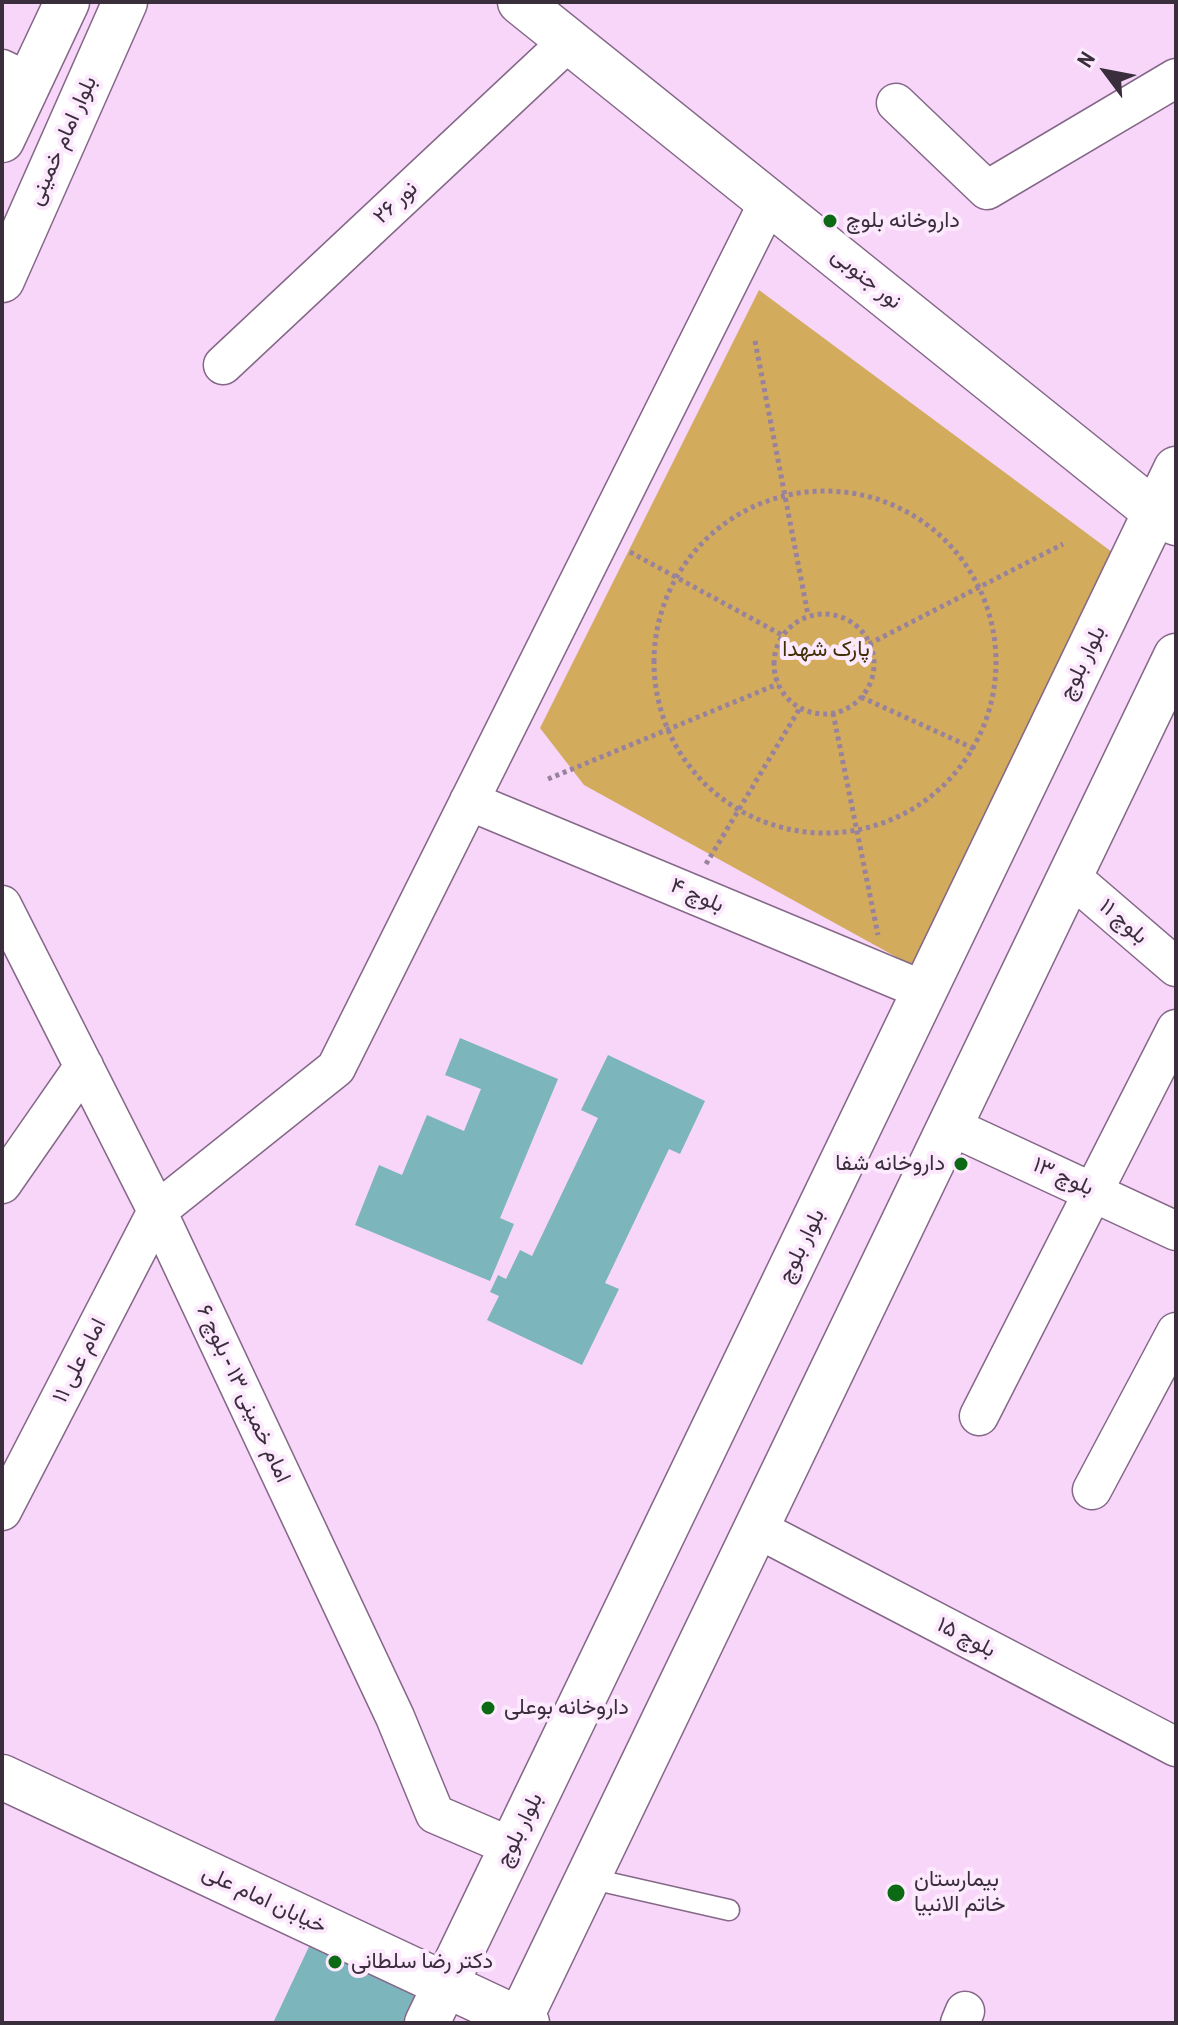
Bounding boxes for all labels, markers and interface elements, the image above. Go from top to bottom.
north arrow [1066,32,1146,112]
text: N [1069,46,1102,73]
street label: بلوار امام خمینی [23,72,103,210]
street label: نور ۲۶ [368,176,424,230]
place label: داروخانه بلوچ [846,208,960,234]
marker: داروخانه بلوچ [821,212,839,230]
street label: نور جنوبی [825,243,907,315]
street label: بلوار بلوچ [1054,622,1112,704]
park label: پارک شهدا [782,637,870,663]
street label: بلوچ ۴ [666,873,728,919]
street label: بلوچ ۱۱ [1093,894,1153,950]
place label: داروخانه شفا [835,1151,945,1177]
street label: بلوچ ۱۳ [1028,1152,1098,1202]
marker: داروخانه شفا [952,1155,970,1173]
street label: بلوار بلوچ [773,1205,831,1287]
street label: امام خمینی ۱۳ - بلوچ ۶ [190,1301,296,1487]
street label: امام علی ۱۱ [48,1314,112,1408]
street label: بلوچ ۱۵ [932,1612,1000,1664]
place label: داروخانه بوعلی [504,1695,629,1721]
marker: داروخانه بوعلی [479,1699,497,1717]
street label: بلوار بلوچ [491,1789,549,1871]
street label: خیابان امام علی [198,1860,330,1940]
place label: بیمارستان خاتم الانبیا [914,1867,1005,1918]
marker: بیمارستان خاتم الانبیا [885,1882,907,1904]
place label: دکتر رضا سلطانی [351,1949,493,1975]
marker: دکتر رضا سلطانی [326,1953,344,1971]

